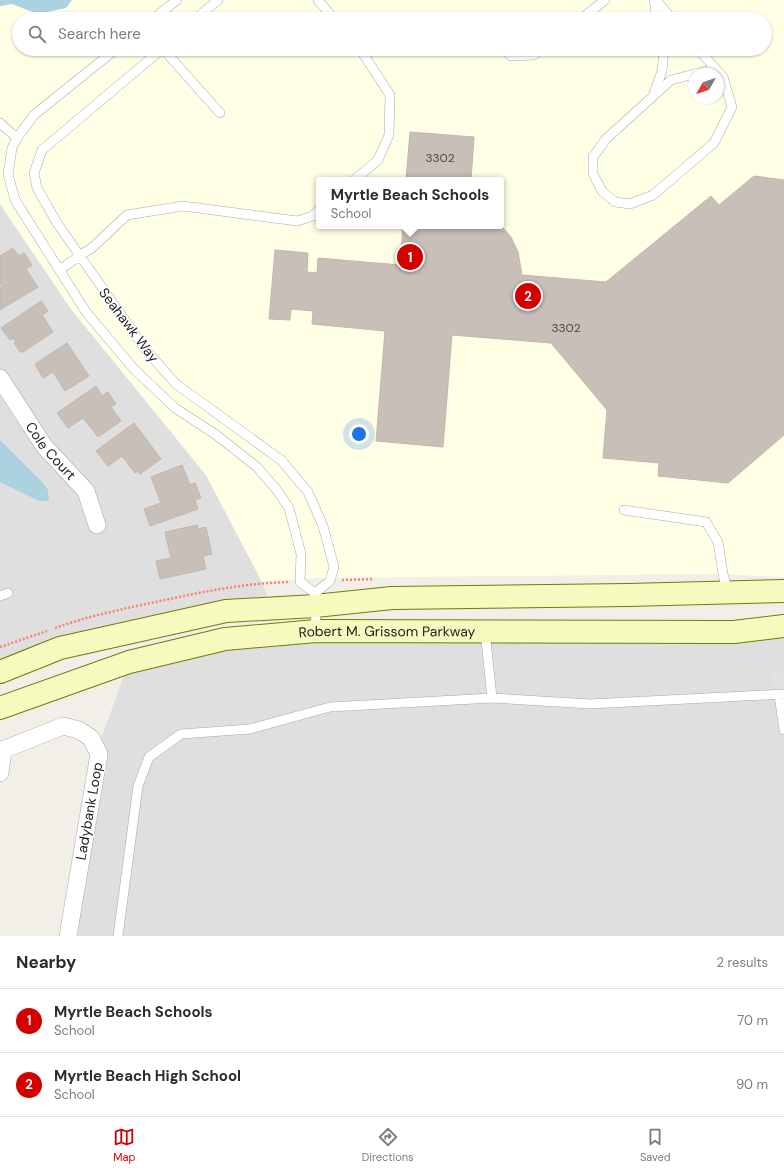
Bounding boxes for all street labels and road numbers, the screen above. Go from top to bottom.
street label: Seahawk Way [95,284,163,366]
street label: Cole Court [22,418,80,484]
street label: Robert M. Grissom Parkway [298,622,476,641]
street label: Ladybank Loop [72,760,107,861]

